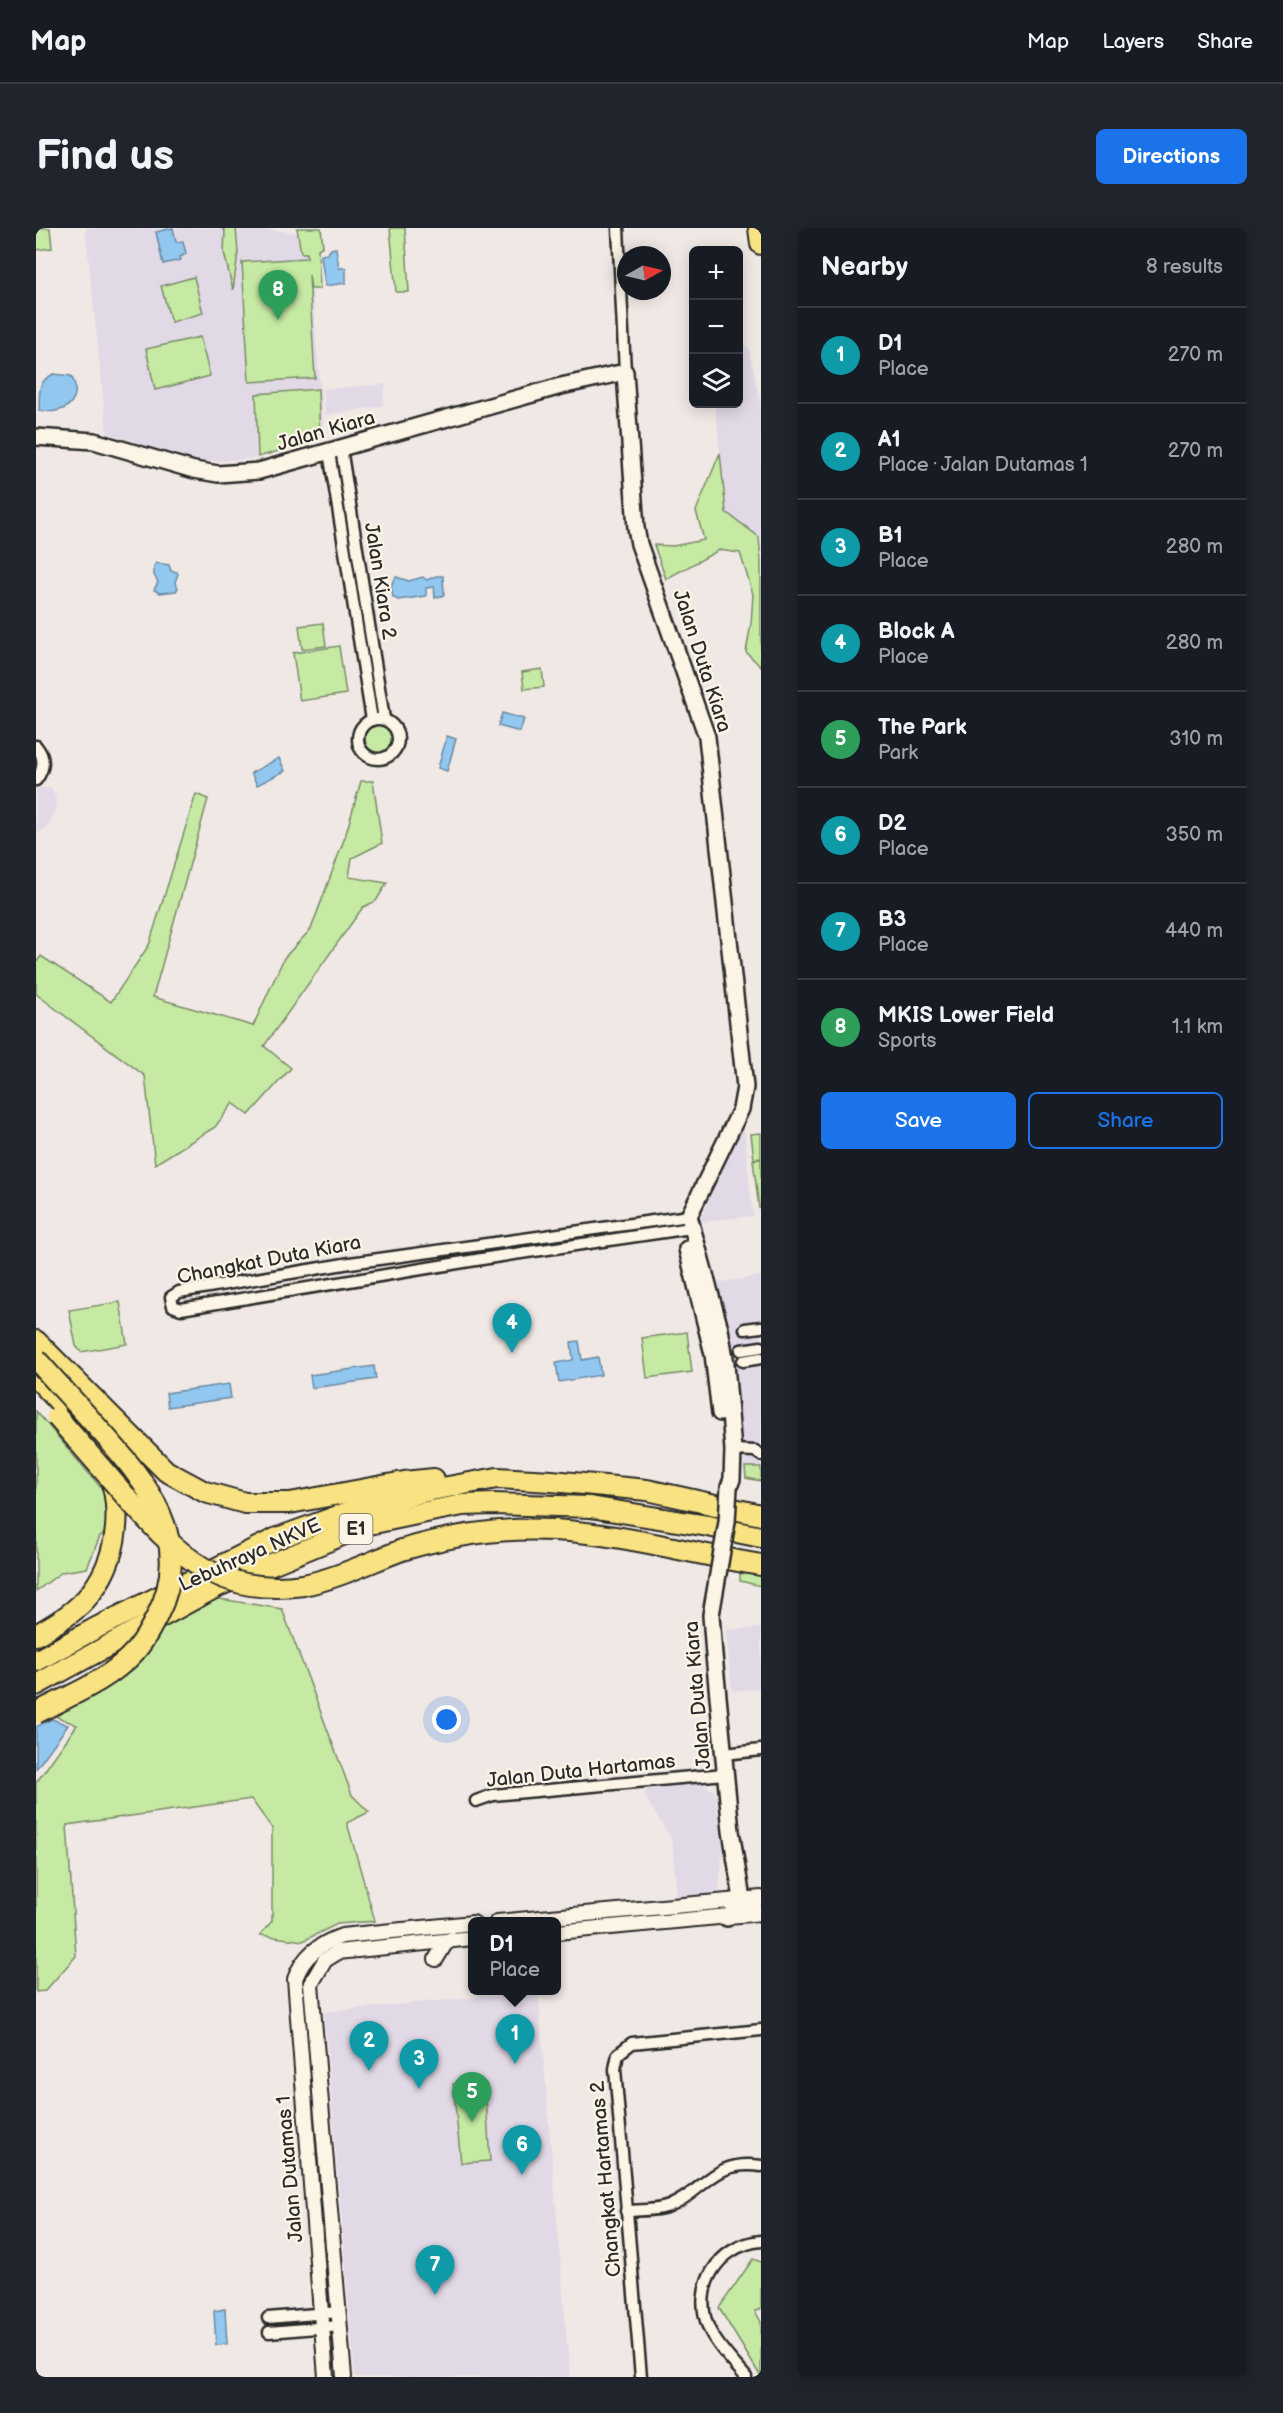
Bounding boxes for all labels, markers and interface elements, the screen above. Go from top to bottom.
text: Map [30,25,86,58]
text: Map [1027,29,1069,54]
text: Layers [1102,29,1164,54]
text: Share [1197,29,1253,54]
button: Directions [1096,129,1247,184]
text: Find us [36,131,174,182]
north arrow [617,246,671,300]
map controls [689,246,743,408]
button: + [689,246,743,300]
text: Nearby [821,252,908,283]
text: 8 results [1146,255,1223,279]
pin: 8 [258,270,298,320]
button: − [689,300,743,354]
text: D1 [878,330,903,357]
text: 1 [836,343,845,367]
text: 270 m [1168,343,1223,367]
button: layers [689,354,743,408]
text: Place [878,357,929,381]
street label: Jalan Kiara [274,406,378,456]
text: A1 [878,426,901,453]
text: 2 [835,439,846,463]
text: 270 m [1168,439,1223,463]
text: Place · Jalan Dutamas 1 [878,453,1088,477]
street label: Jalan Kiara 2 [359,521,401,641]
text: B1 [878,522,903,549]
text: 3 [835,535,846,559]
text: 280 m [1166,535,1223,559]
text: Place [878,549,929,573]
street label: Jalan Duta Kiara [668,587,736,735]
text: Block A [878,618,955,645]
text: 4 [835,631,846,655]
text: 280 m [1166,631,1223,655]
text: Place [878,645,929,669]
text: The Park [878,714,967,741]
text: 5 [835,727,846,751]
text: 310 m [1169,727,1223,751]
text: Park [878,741,918,765]
text: D2 [878,810,907,837]
text: 6 [834,823,847,847]
text: 350 m [1166,823,1223,847]
text: Place [878,837,929,861]
text: B3 [878,906,906,933]
text: 7 [835,919,846,943]
text: 440 m [1165,919,1223,943]
text: Place [878,933,929,957]
text: MKIS Lower Field [878,1002,1054,1029]
text: 8 [834,1015,847,1039]
text: 1.1 km [1172,1015,1223,1039]
text: Sports [878,1029,936,1053]
button: Save [821,1092,1016,1149]
button: Share [1028,1092,1223,1149]
street label: Changkat Duta Kiara [175,1230,363,1290]
pin: 4 [492,1304,532,1353]
street label: Lebuhraya NKVE [175,1513,325,1597]
road number: E1 [340,1514,372,1544]
street label: Jalan Duta Kiara [680,1620,716,1770]
your location [432,1705,461,1734]
street label: Jalan Duta Hartamas [485,1749,677,1793]
popup [468,1917,561,1995]
text: D1 [489,1931,514,1958]
text: Place [489,1958,540,1982]
pin: 1 [496,2014,534,2064]
pin: 2 [350,2022,388,2071]
pin: 3 [400,2040,439,2089]
pin: 5 [452,2072,492,2122]
street label: Changkat Hartamas 2 [585,2080,627,2278]
street label: Jalan Dutamas 1 [272,2095,308,2243]
pin: 6 [502,2126,542,2175]
pin: 7 [416,2246,454,2295]

